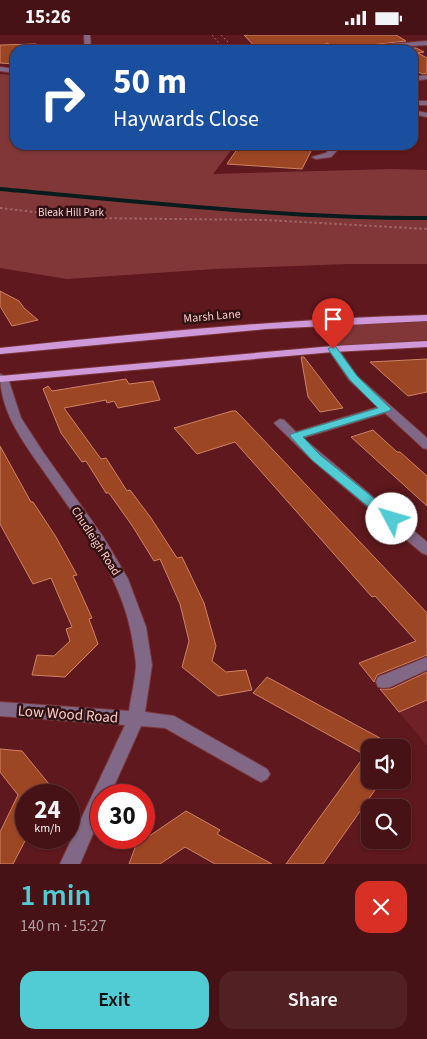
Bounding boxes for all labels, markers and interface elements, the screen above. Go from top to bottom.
text: 15:26 [25,4,71,31]
text: 50 m [113,57,187,107]
icon: right [30,65,95,130]
text: Haywards Close [113,103,259,135]
park label: Bleak Hill Park [38,205,105,220]
pin [312,298,354,349]
icon: arrive [319,305,347,333]
street label: Marsh Lane [183,306,241,327]
position arrow [365,492,417,544]
street label: Chudleigh Road [67,503,124,579]
street label: Low Wood Road [17,701,119,728]
map controls [361,739,411,849]
button: sound [361,739,411,789]
speed limit sign: 30 [90,784,155,849]
text: 24 [34,792,61,828]
button: search [361,799,411,849]
text: km/h [34,820,61,837]
text: 1 min [20,874,91,917]
button: close [355,881,407,933]
text: 140 m · 15:27 [20,915,107,937]
button: Exit [20,971,209,1029]
button: Share [219,971,407,1029]

